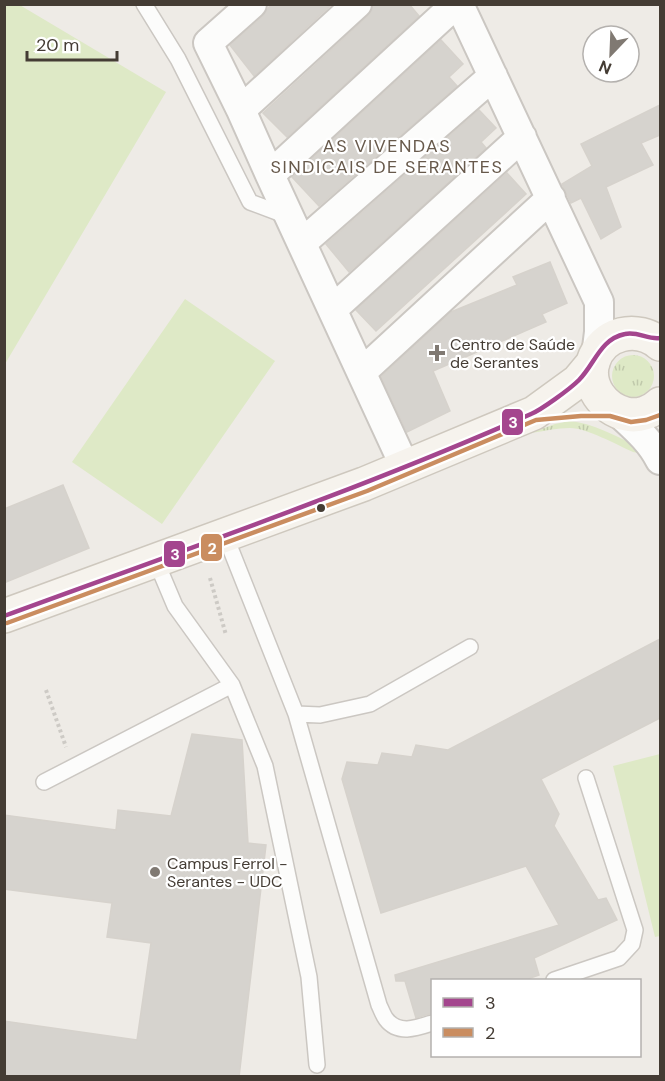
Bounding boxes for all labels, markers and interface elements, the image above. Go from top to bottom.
scale bar [27,24,117,62]
north arrow [581,24,641,84]
text: 20 m [36,33,79,57]
text: N [596,55,615,79]
district label: AS VIVENDAS SINDICAIS DE SERANTES [271,134,503,179]
place label: Centro de Saúde de Serantes [450,334,575,373]
marker: Centro de Saúde de Serantes [428,344,446,362]
line badge: 3 [501,408,524,436]
text: 3 [508,412,518,433]
unlabelled marker [315,502,327,514]
line badge: 2 [200,533,223,562]
text: 2 [207,538,217,559]
line badge: 3 [163,540,186,568]
text: 3 [170,544,180,565]
place label: Campus Ferrol - Serantes - UDC [167,853,288,892]
marker: Campus Ferrol - Serantes - UDC [148,865,162,879]
legend [431,979,641,1057]
text: 3 [485,991,496,1015]
text: 2 [485,1021,495,1045]

